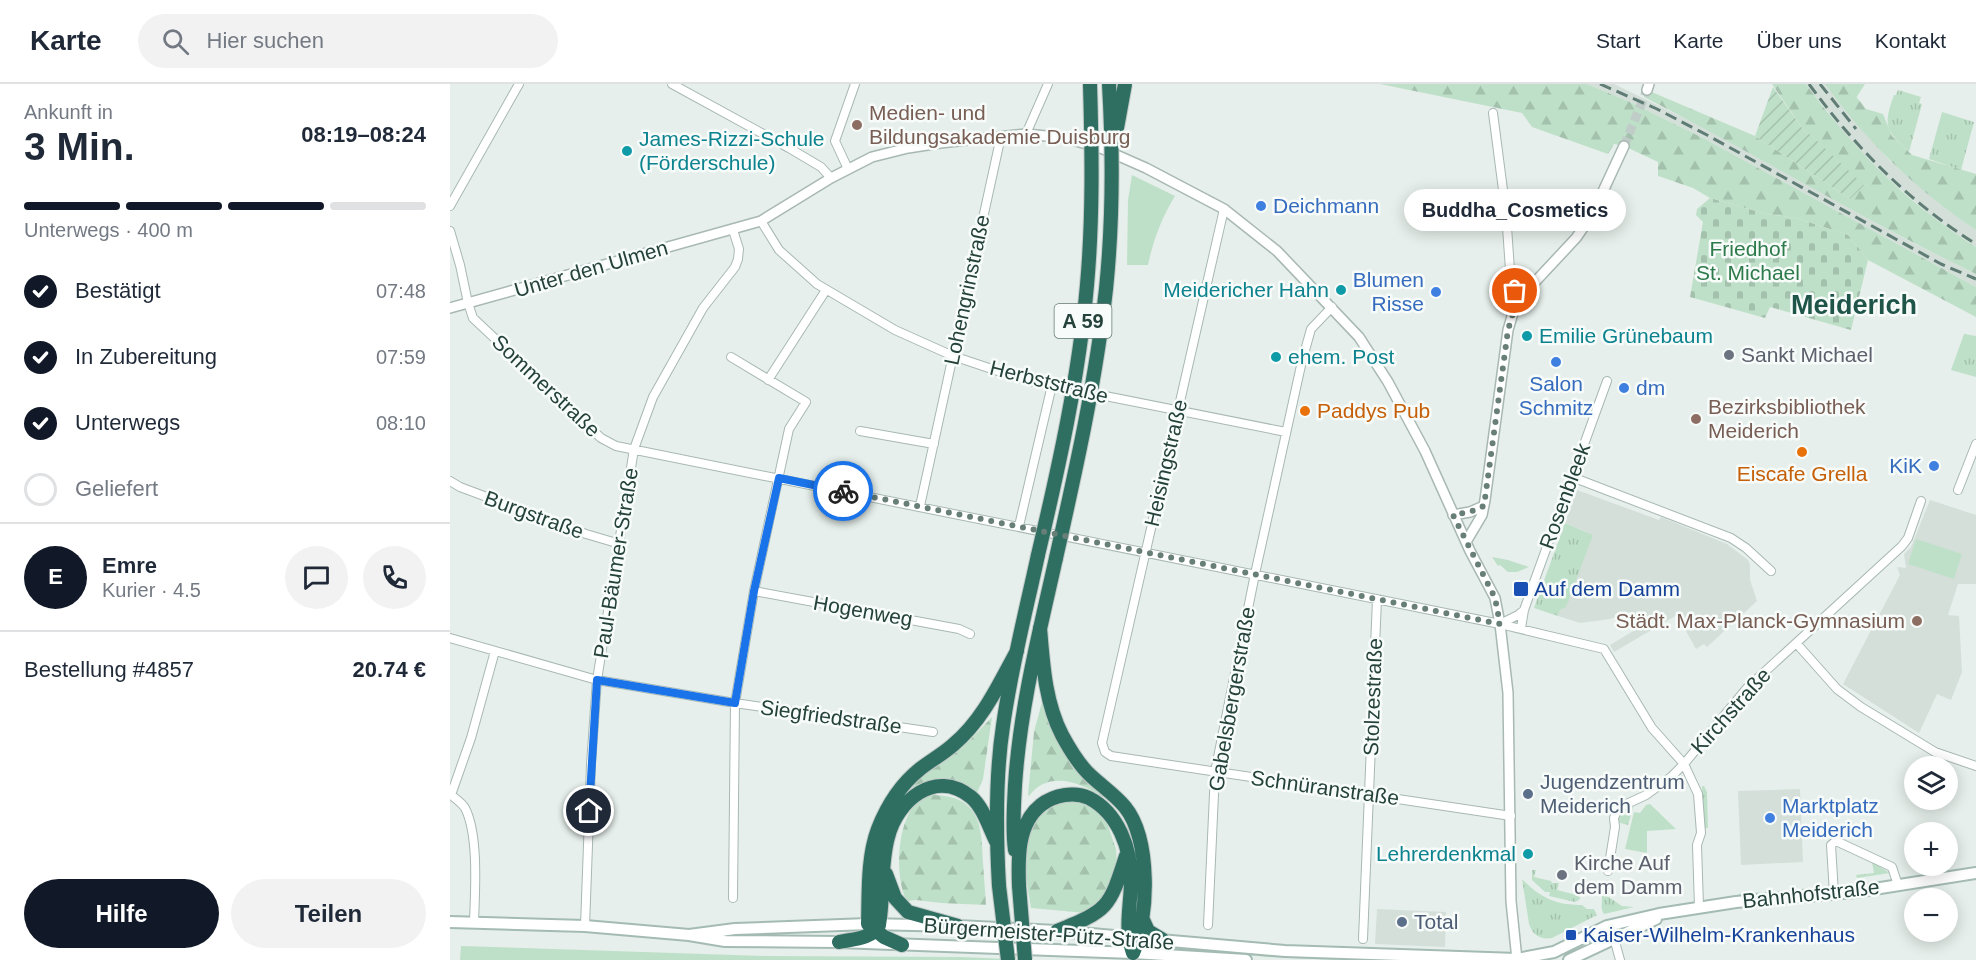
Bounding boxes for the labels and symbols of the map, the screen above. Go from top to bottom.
place label: Medien- und Bildungsakademie Duisburg [869,101,1131,148]
marker: Medien- und Bildungsakademie Duisburg [850,118,864,132]
place label: James-Rizzi-Schule (Förderschule) [639,127,825,174]
marker: James-Rizzi-Schule (Förderschule) [620,144,634,158]
callout: Buddha_Cosmetics [1404,189,1626,231]
place label: Deichmann [1273,194,1379,217]
marker: Deichmann [1254,199,1268,213]
street label: Lohengrinstraße [939,213,994,367]
street label: Unter den Ulmen [511,236,670,301]
park label: Friedhof St. Michael [1696,237,1800,284]
pin [1489,265,1540,316]
place label: Blumen Risse [1353,268,1424,315]
place label: Meidericher Hahn [1163,278,1329,301]
marker: Meidericher Hahn [1334,283,1348,297]
marker: Blumen Risse [1429,285,1443,299]
district label: Meiderich [1791,290,1917,320]
road number: A 59 [1054,304,1112,338]
place label: Emilie Grünebaum [1539,324,1713,347]
marker: Emilie Grünebaum [1520,329,1534,343]
street label: Sommerstraße [488,330,605,441]
place label: Sankt Michael [1741,343,1873,366]
place label: ehem. Post [1288,345,1394,368]
marker: Sankt Michael [1722,348,1736,362]
marker: ehem. Post [1269,350,1283,364]
marker: Salon Schmitz [1549,355,1563,369]
street label: Herbststraße [987,356,1111,407]
place label: Salon Schmitz [1519,372,1593,419]
place label: dm [1636,376,1665,399]
marker: dm [1617,381,1631,395]
place label: Bezirksbibliothek Meiderich [1708,395,1866,442]
street label: Heisingstraße [1140,397,1191,529]
place label: Paddys Pub [1317,399,1430,422]
marker: Paddys Pub [1298,404,1312,418]
marker: Bezirksbibliothek Meiderich [1689,412,1703,426]
street label: Rosenbleek [1535,439,1594,552]
marker: Eiscafe Grella [1795,445,1809,459]
place label: KiK [1889,454,1922,477]
marker: KiK [1927,459,1941,473]
courier [813,461,873,521]
place label: Eiscafe Grella [1737,462,1868,485]
street label: Paul-Bäumer-Straße [589,466,642,660]
street label: Burgstraße [481,486,587,543]
place label: Auf dem Damm [1534,577,1680,600]
marker: Auf dem Damm [1512,580,1530,598]
street label: Hogenweg [812,590,915,631]
street label: Gabelsbergerstraße [1204,605,1259,793]
place label: Städt. Max-Planck-Gymnasium [1616,609,1905,632]
marker: Städt. Max-Planck-Gymnasium [1910,614,1924,628]
street label: Stolzestraße [1359,638,1386,756]
street label: Kirchstraße [1686,663,1775,758]
street label: Siegfriedstraße [759,695,903,738]
street label: Schnüranstraße [1249,766,1401,809]
place label: Jugendzentrum Meiderich [1540,770,1685,817]
pin [563,785,614,836]
marker: Jugendzentrum Meiderich [1521,787,1535,801]
place label: Marktplatz Meiderich [1782,794,1879,841]
marker: Marktplatz Meiderich [1763,811,1777,825]
place label: Lehrerdenkmal [1376,842,1516,865]
marker: Lehrerdenkmal [1521,847,1535,861]
place label: Kirche Auf dem Damm [1574,851,1683,898]
marker: Kirche Auf dem Damm [1555,868,1569,882]
street label: Bahnhofstraße [1741,875,1881,912]
place label: Total [1414,910,1458,933]
street label: Bürgermeister-Pütz-Straße [923,913,1175,954]
marker: Total [1395,915,1409,929]
place label: Kaiser-Wilhelm-Krankenhaus [1583,923,1855,946]
marker: Kaiser-Wilhelm-Krankenhaus [1564,928,1578,942]

